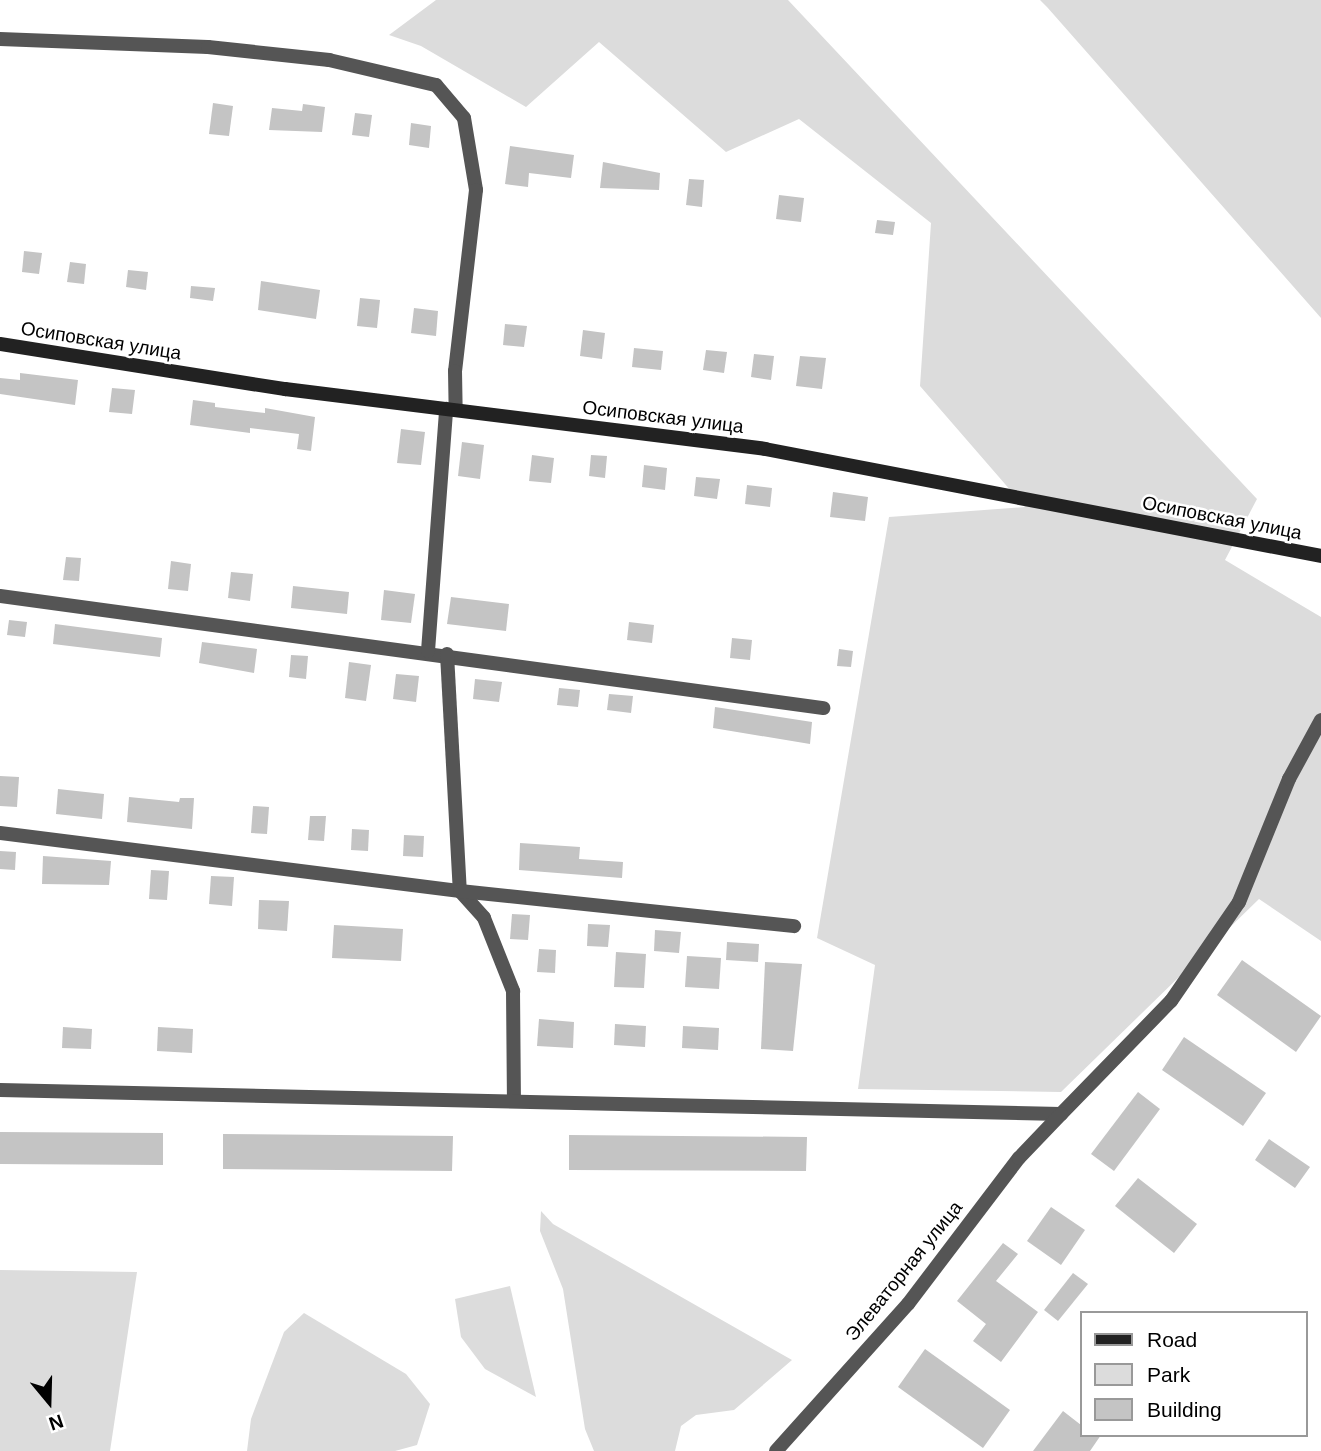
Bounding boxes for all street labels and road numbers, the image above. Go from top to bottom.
street label: Осиповская улица [19,317,183,365]
street label: Осиповская улица [581,396,745,438]
street label: Осиповская улица [1140,491,1304,545]
street label: Элеваторная улица [841,1197,967,1345]

